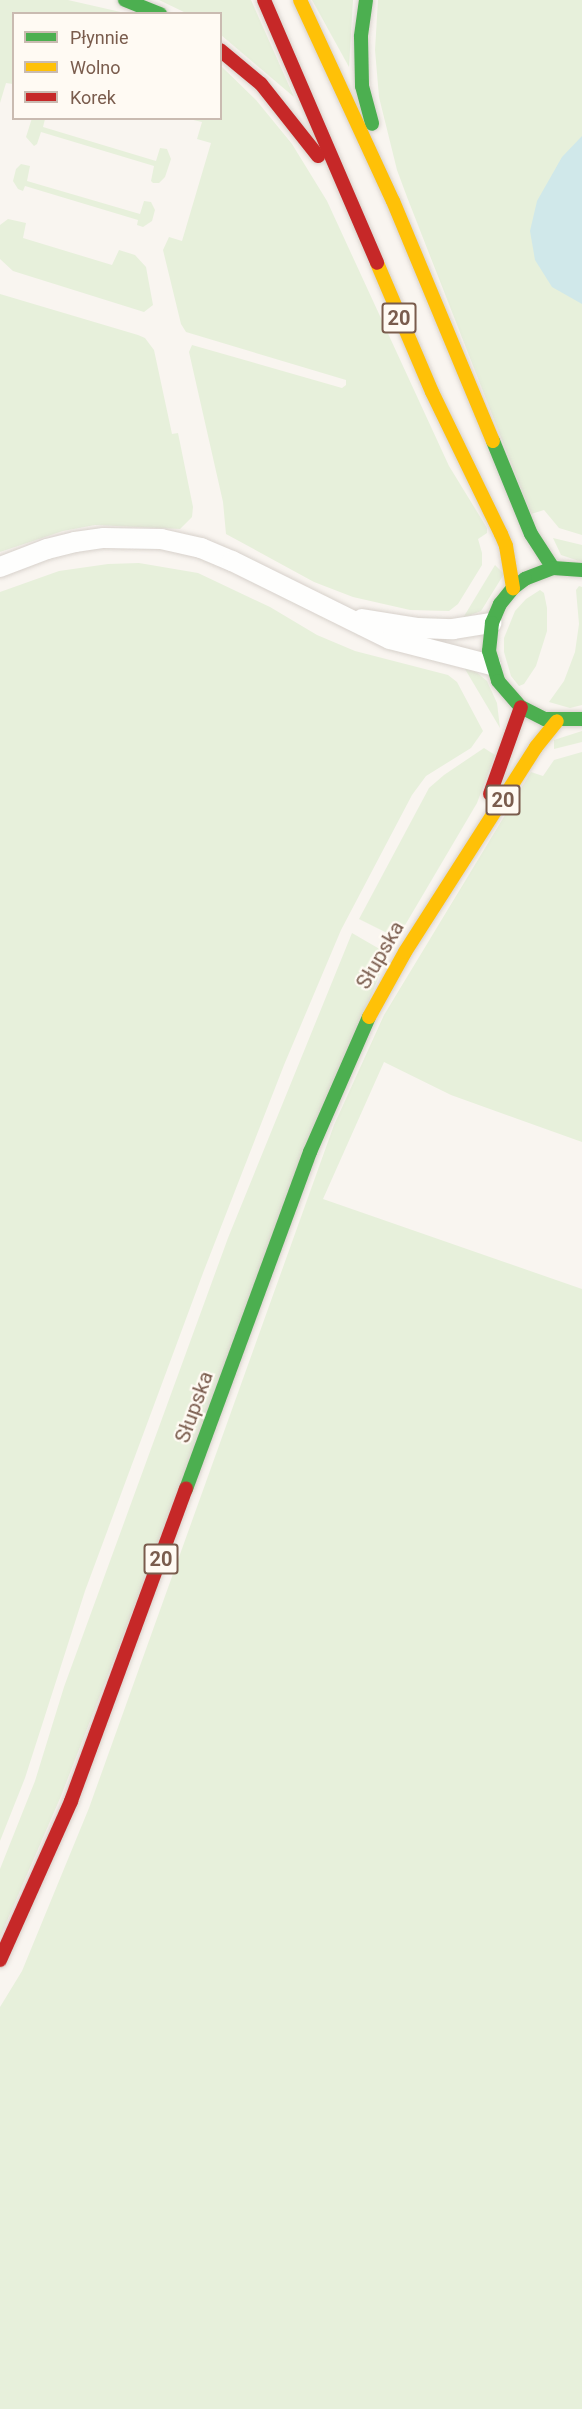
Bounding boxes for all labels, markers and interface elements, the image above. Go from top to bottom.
legend [12,12,222,120]
text: Płynnie [70,27,129,48]
text: Wolno [70,57,121,78]
text: Korek [70,87,116,108]
road number: 20 [381,301,417,335]
road number: 20 [485,783,521,817]
street label: Słupska [350,916,410,994]
street label: Słupska [169,1368,219,1446]
road number: 20 [143,1542,179,1576]

